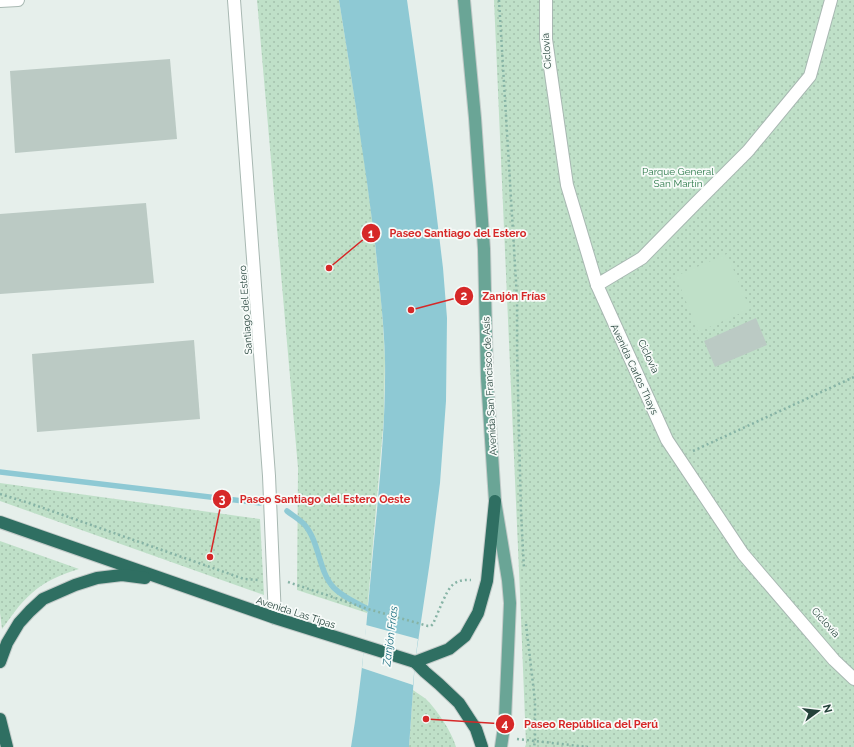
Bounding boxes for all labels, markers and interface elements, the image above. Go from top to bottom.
street label: Ciclovía [540,33,553,69]
park label: Parque General San Martín [642,166,714,189]
callout: Paseo Santiago del Estero [361,222,534,245]
text: 1 [368,227,374,241]
text: Paseo Santiago del Estero [390,227,527,240]
street label: Santiago del Estero [237,265,254,355]
callout: Zanjón Frías [454,284,553,307]
text: 2 [461,289,468,303]
text: Zanjón Frías [482,290,546,303]
street label: Avenida San Francisco de Asís [480,316,499,456]
street label: Avenida Carlos Thays [609,322,660,416]
street label: Ciclovía [636,338,661,375]
callout: Paseo Santiago del Estero Oeste [212,487,418,510]
text: 3 [219,492,226,506]
text: Paseo Santiago del Estero Oeste [240,493,411,506]
street label: Avenida Las Tipas [255,594,337,631]
water label: Zanjón Frías [380,605,401,668]
street label: Ciclovía [810,605,842,639]
north arrow [798,691,838,731]
text: N [820,703,835,714]
callout: Paseo República del Perú [495,713,666,736]
text: 4 [502,717,509,731]
text: Paseo República del Perú [524,718,658,731]

